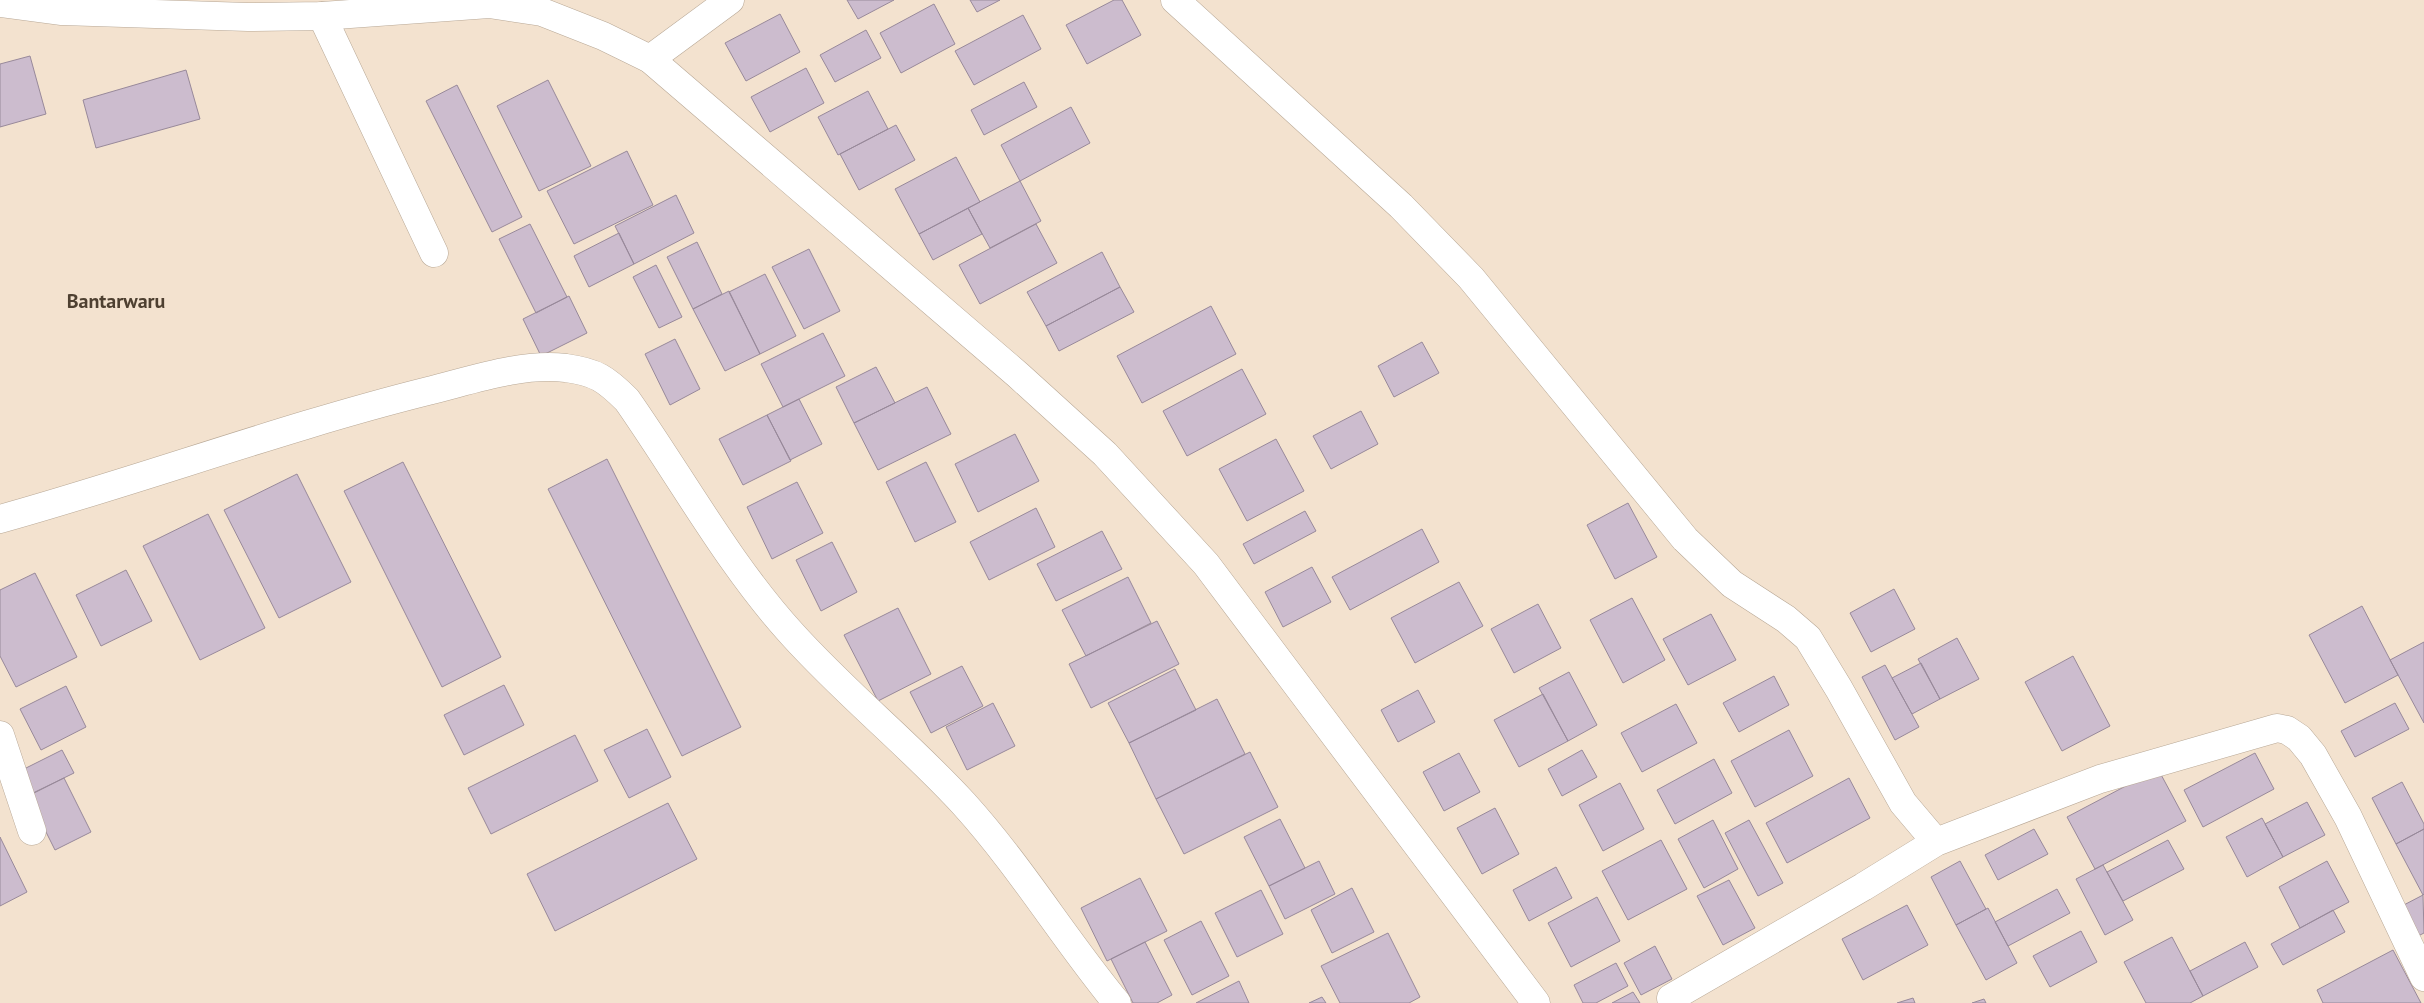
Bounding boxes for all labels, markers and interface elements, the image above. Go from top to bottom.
district label: Bantarwaru [67,288,165,314]

